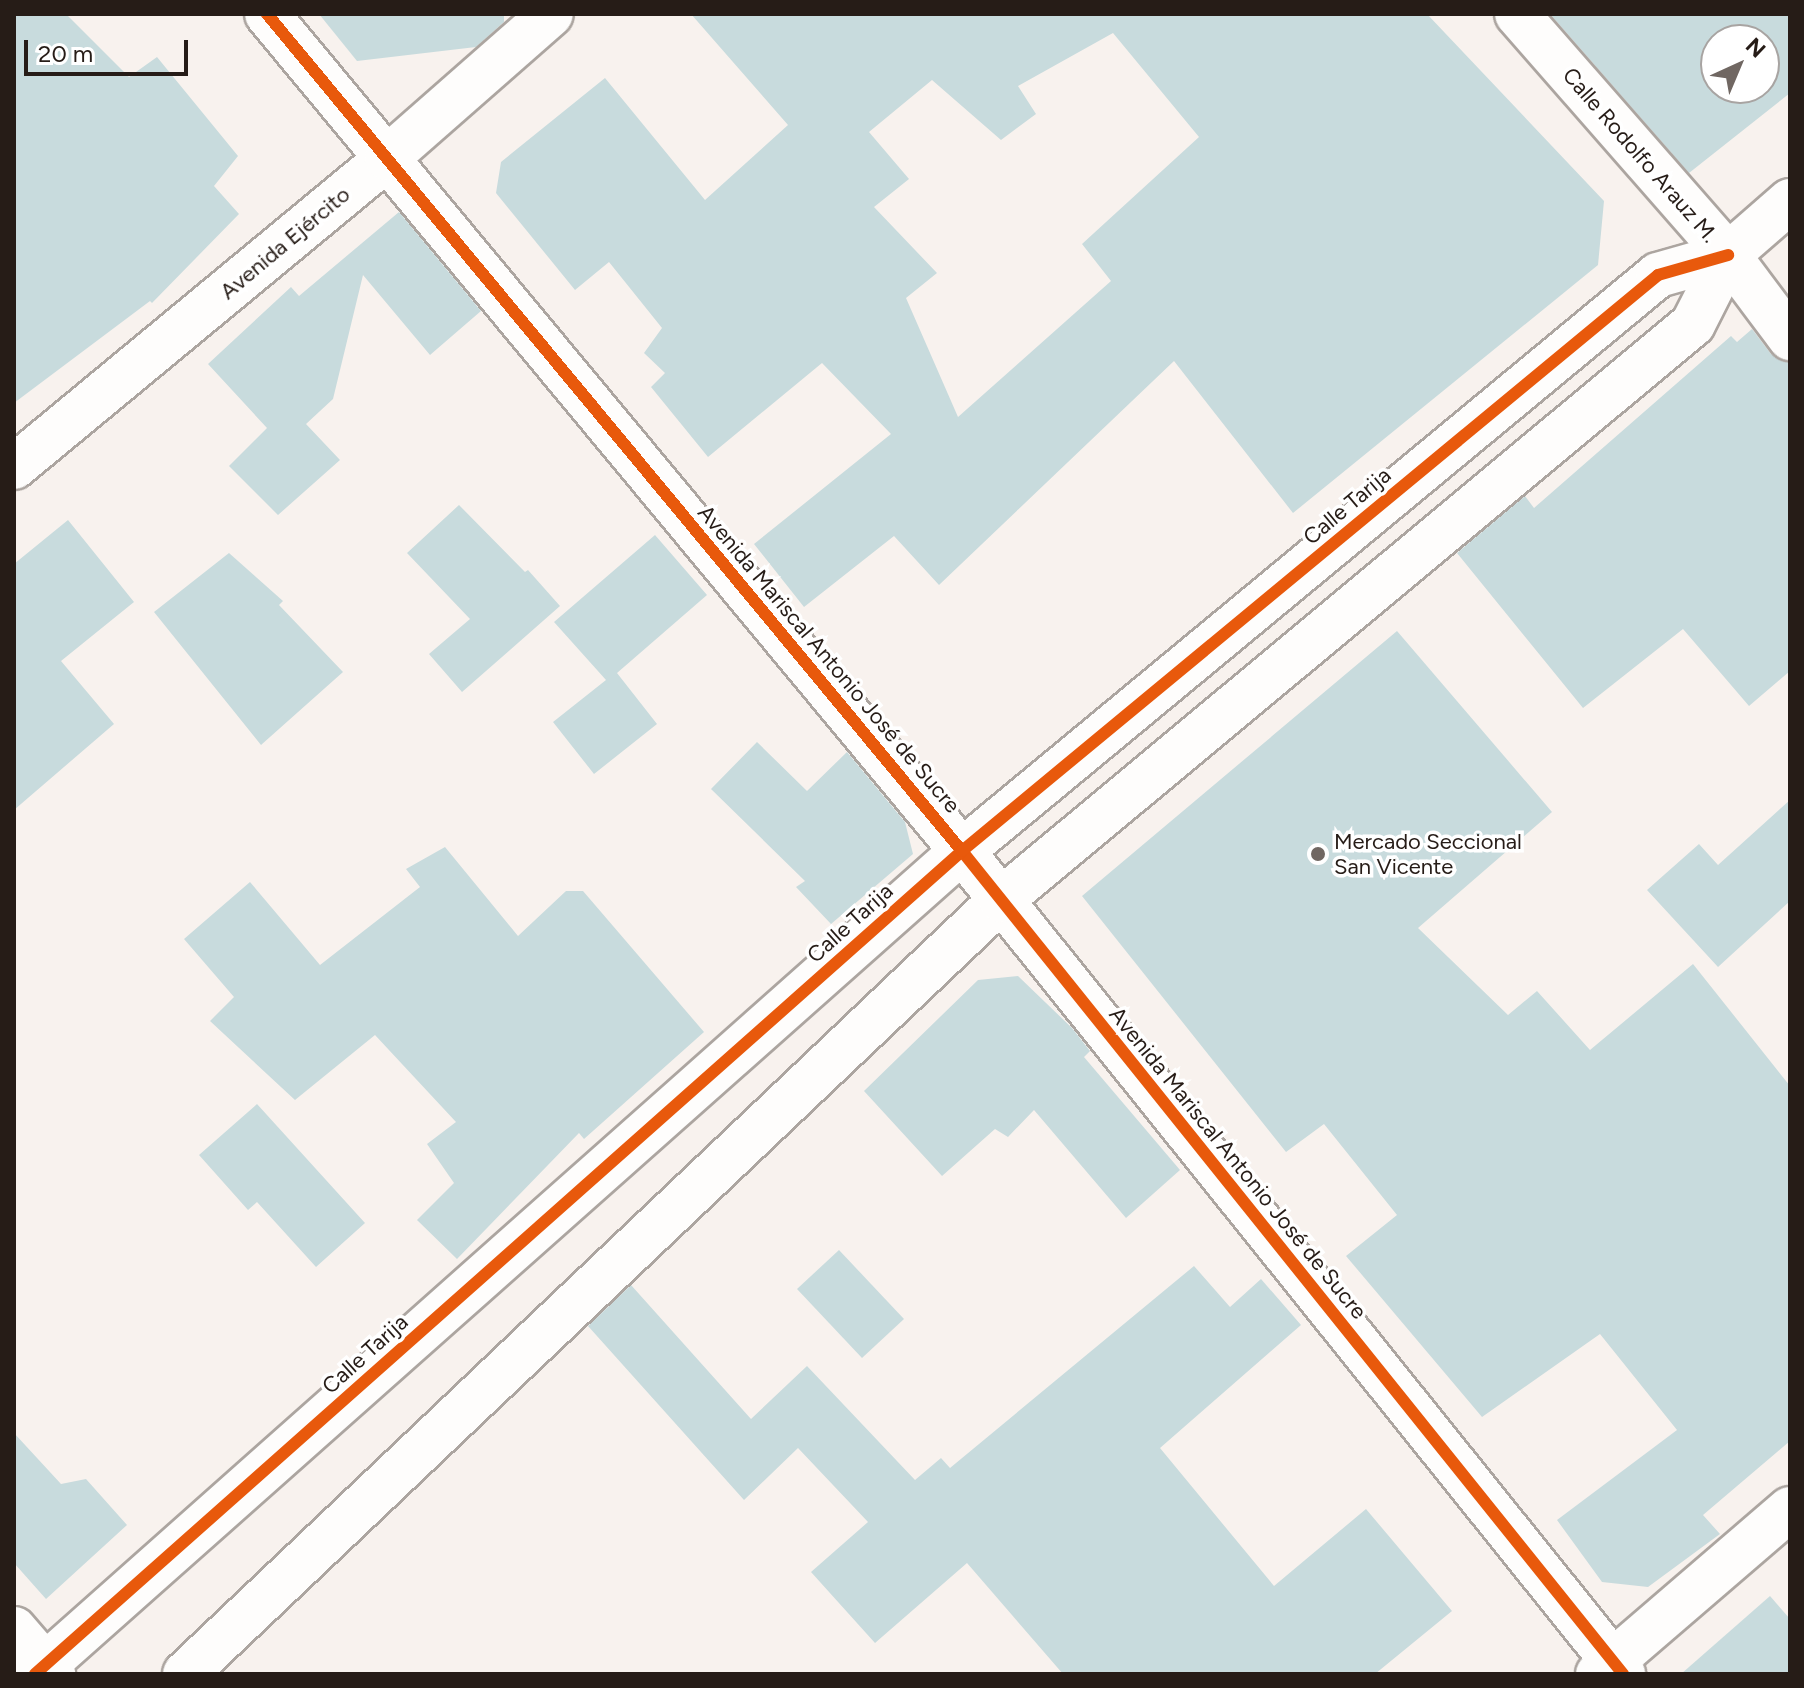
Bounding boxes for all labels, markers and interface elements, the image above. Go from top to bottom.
scale bar [28,24,192,74]
north arrow [1700,24,1780,104]
text: N [1740,32,1771,63]
text: 20 m [38,39,93,68]
street label: Calle Rodolfo Arauz M. [1557,62,1723,248]
street label: Avenida Ejército [215,181,355,305]
street label: Calle Tarija [1298,462,1396,550]
street label: Avenida Mariscal Antonio José de Sucre [692,500,966,818]
place label: Mercado Seccional San Vicente [1334,828,1522,880]
marker: Mercado Seccional San Vicente [1309,845,1327,863]
street label: Calle Tarija [802,878,898,968]
street label: Avenida Mariscal Antonio José de Sucre [1104,1002,1372,1324]
street label: Calle Tarija [317,1309,413,1399]

